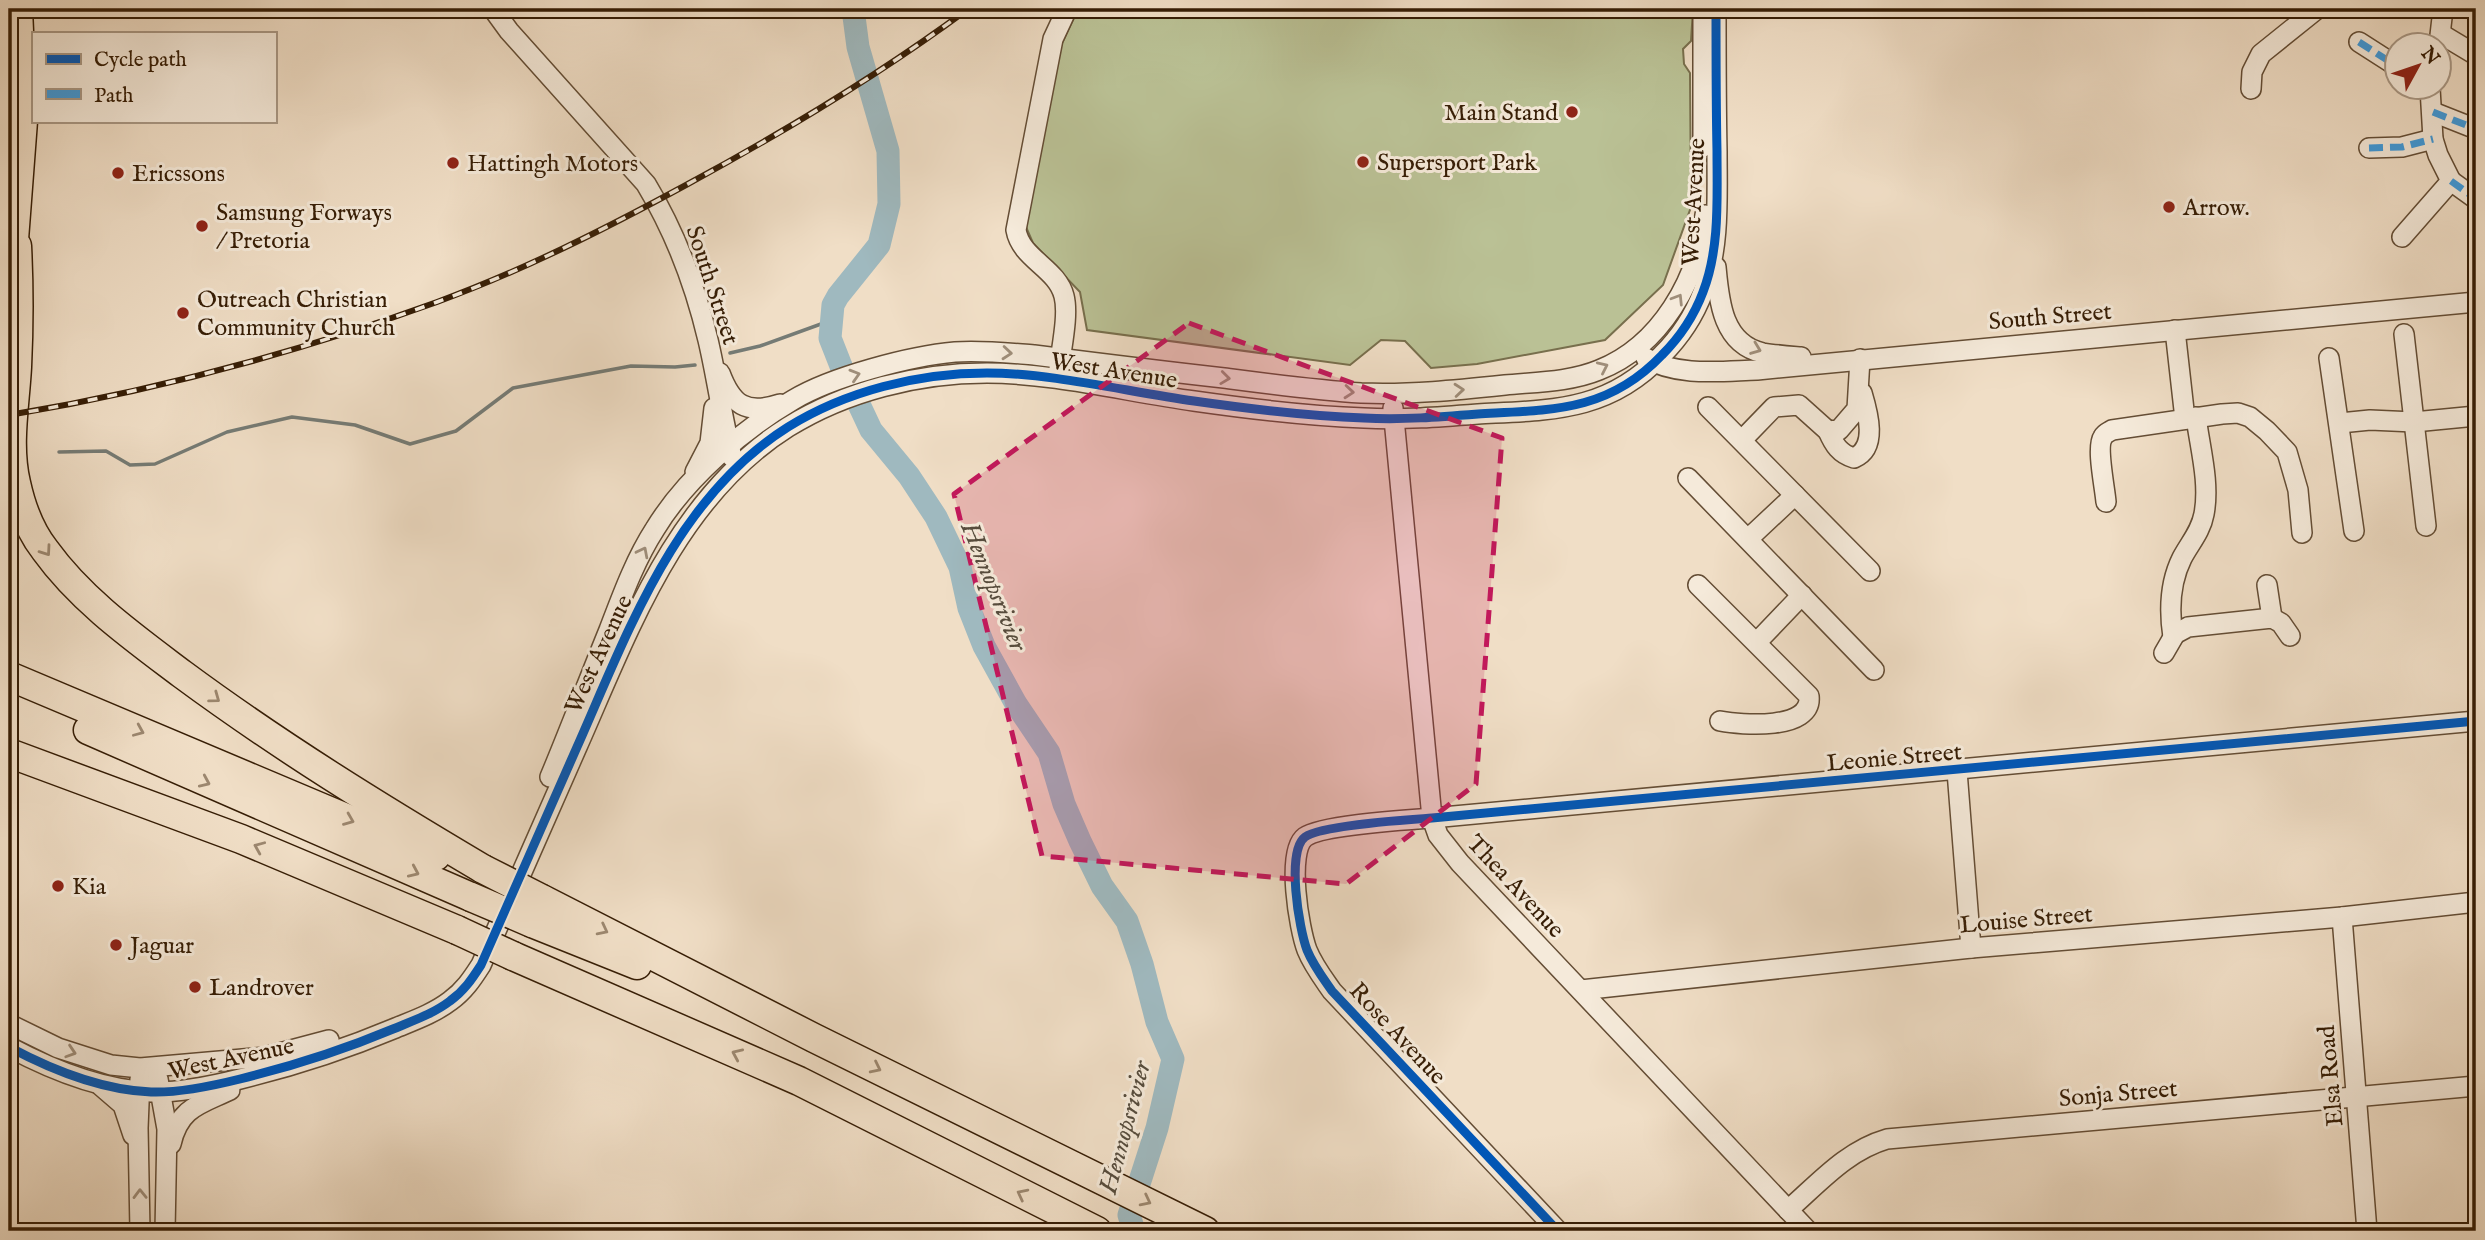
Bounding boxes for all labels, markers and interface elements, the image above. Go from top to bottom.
legend [32,32,276,122]
north arrow [2384,32,2454,102]
text: N [2414,42,2444,71]
text: Cycle path [94,47,187,74]
text: Path [94,83,133,110]
place label: Main Stand [1444,98,1558,129]
marker: Main Stand [1564,104,1580,120]
street label: West Avenue [1676,137,1713,267]
place label: Supersport Park [1377,148,1537,179]
place label: Hattingh Motors [467,149,638,180]
marker: Supersport Park [1355,154,1371,170]
marker: Hattingh Motors [445,155,461,171]
place label: Ericssons [132,159,225,190]
marker: Ericssons [110,165,126,181]
place label: Arrow. [2182,193,2250,224]
place label: Samsung Forways / Pretoria [216,198,392,257]
marker: Arrow. [2161,199,2177,215]
marker: Samsung Forways / Pretoria [194,218,210,234]
street label: South Street [678,222,745,349]
place label: Outreach Christian Community Church [197,285,395,344]
one-way arrow [1669,294,1682,307]
street label: South Street [1987,297,2113,338]
marker: Outreach Christian Community Church [175,305,191,321]
one-way arrow [1750,340,1762,354]
one-way arrow [1002,345,1013,360]
street label: West Avenue [1048,346,1179,397]
one-way arrow [1596,361,1608,375]
one-way arrow [848,369,860,384]
one-way arrow [1219,371,1231,386]
one-way arrow [1454,382,1465,397]
one-way arrow [1343,384,1354,399]
water label: Hennopsrivier [952,516,1035,657]
one-way arrow [38,543,50,556]
one-way arrow [634,547,648,559]
street label: West Avenue [558,590,640,719]
one-way arrow [207,690,220,702]
one-way arrow [132,723,144,737]
street label: Leonie Street [1825,737,1963,780]
one-way arrow [198,774,210,788]
one-way arrow [341,812,354,826]
street label: Thea Avenue [1459,829,1571,945]
one-way arrow [253,841,266,855]
one-way arrow [407,864,419,878]
place label: Kia [72,872,107,903]
marker: Kia [50,878,66,894]
street label: Louise Street [1958,899,2094,942]
one-way arrow [596,921,608,935]
place label: Jaguar [127,931,194,962]
marker: Jaguar [108,937,124,953]
place label: Landrover [209,973,314,1004]
street label: Rose Avenue [1342,976,1452,1092]
marker: Landrover [187,979,203,995]
street label: Elsa Road [2312,1024,2351,1128]
street label: West Avenue [166,1031,297,1088]
one-way arrow [64,1044,77,1058]
one-way arrow [731,1048,743,1062]
water label: Hennopsrivier [1092,1056,1159,1198]
one-way arrow [869,1059,881,1073]
street label: Sonja Street [2058,1074,2179,1115]
one-way arrow [132,1188,147,1199]
one-way arrow [1017,1188,1030,1202]
one-way arrow [1139,1192,1151,1206]

